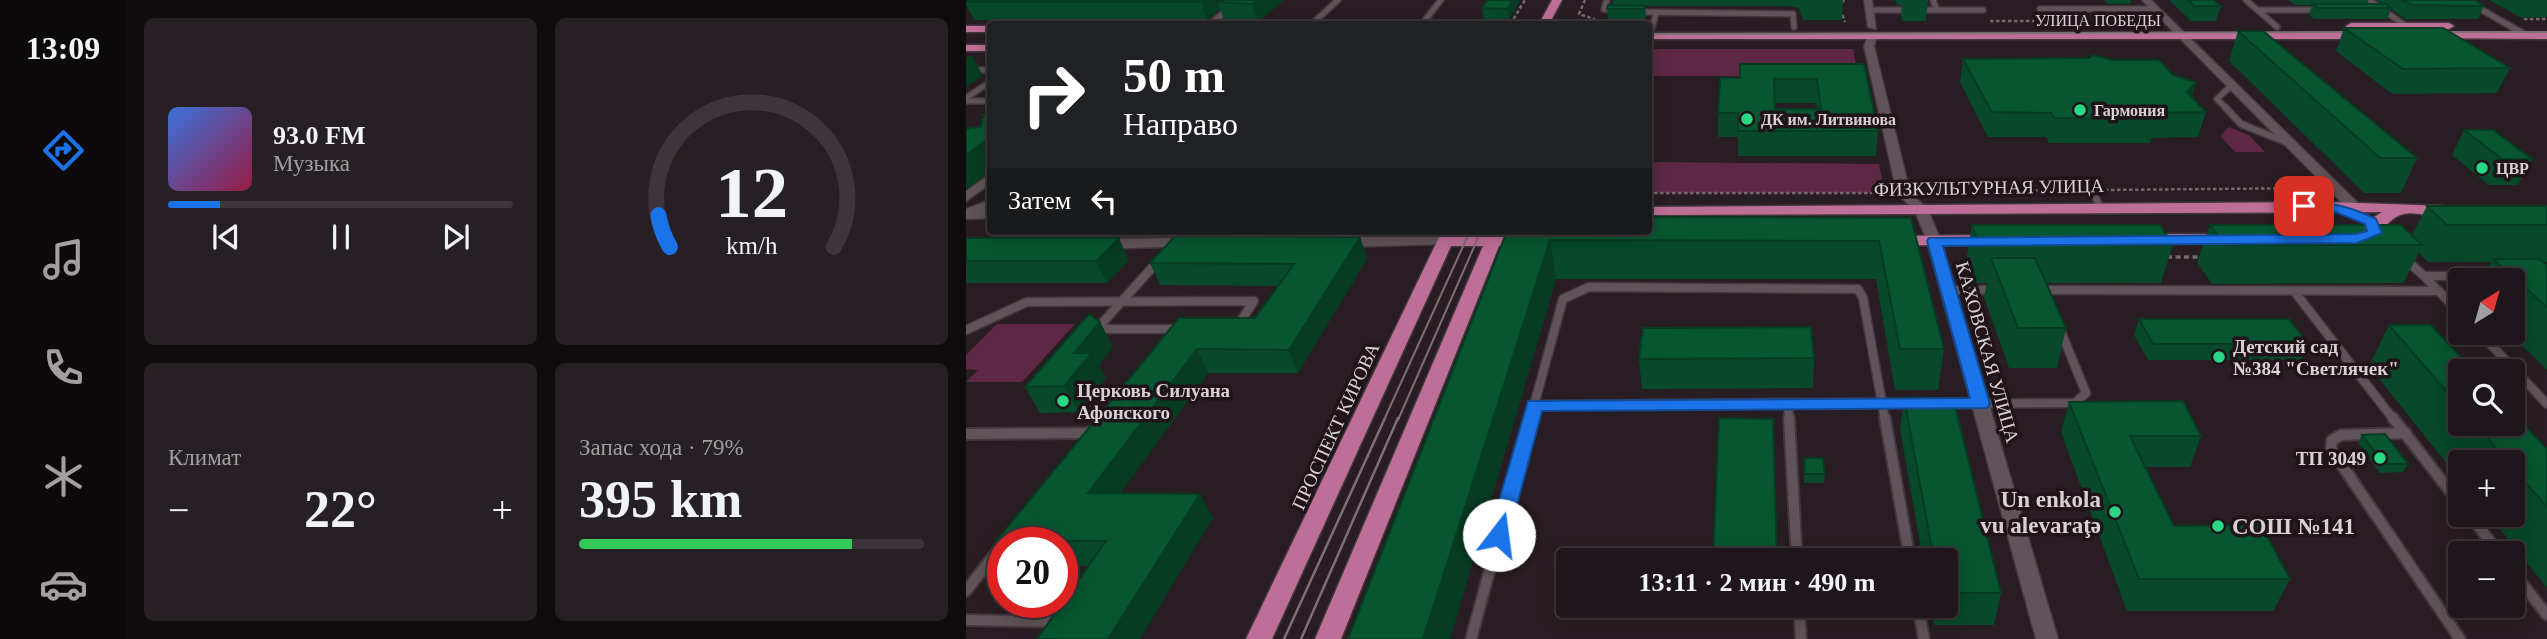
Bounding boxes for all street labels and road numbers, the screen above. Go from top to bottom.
street label: УЛИЦА ПОБЕДЫ [2035,12,2161,30]
street label: ФИЗКУЛЬТУРНАЯ УЛИЦА [1874,175,2104,200]
street label: КАХОВСКАЯ УЛИЦА [1952,259,2024,445]
street label: ПРОСПЕКТ КИРОВА [1288,339,1383,513]

